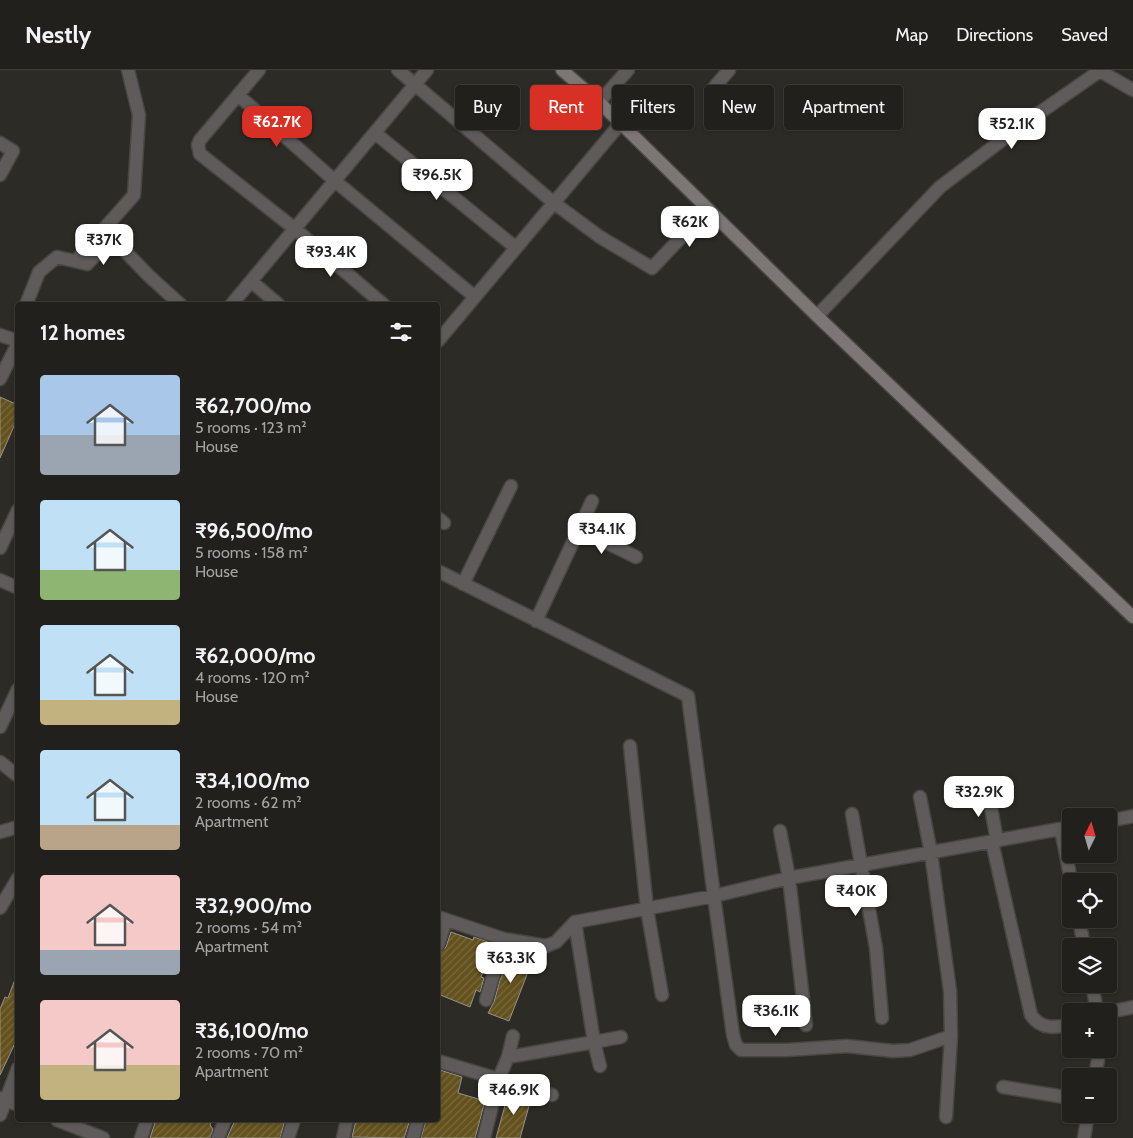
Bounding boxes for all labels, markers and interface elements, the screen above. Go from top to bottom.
text: Nestly [25,20,91,49]
text: Map [895,24,928,46]
text: Directions [956,24,1033,46]
text: Saved [1061,24,1108,46]
chip: Buy [455,85,520,130]
chip: Rent [530,85,602,130]
chip: Filters [612,85,694,130]
chip: New [704,85,774,130]
chip: Apartment [784,85,903,130]
pin: ₹62.7K [236,106,318,148]
pin: ₹52.1K [971,108,1053,150]
text: ₹62.7K [253,112,301,131]
text: ₹52.1K [990,114,1034,133]
pin: ₹96.5K [396,158,478,201]
text: ₹96.5K [413,165,461,184]
pin: ₹62K [660,206,720,248]
text: ₹62K [672,212,708,231]
pin: ₹37K [74,224,134,266]
text: ₹37K [86,230,122,249]
pin: ₹93.4K [290,236,372,278]
text: ₹93.4K [306,242,356,261]
icon: filters [387,318,415,346]
text: 12 homes [40,320,125,345]
text: ₹62,700/mo [195,393,311,418]
icon: home [80,395,140,455]
text: 5 rooms · 123 m² [195,418,307,437]
text: House [195,437,238,456]
pin: ₹34.1K [561,512,643,555]
text: ₹96,500/mo [195,518,313,543]
text: ₹34.1K [579,519,625,538]
icon: home [80,520,140,580]
text: 5 rooms · 158 m² [195,543,308,562]
text: House [195,562,238,581]
text: ₹62,000/mo [195,643,315,668]
icon: home [80,645,140,705]
text: 4 rooms · 120 m² [195,668,310,687]
text: House [195,687,238,706]
text: ₹34,100/mo [195,768,310,793]
icon: home [80,770,140,830]
pin: ₹32.9K [938,776,1020,818]
text: ₹32.9K [955,782,1003,801]
text: 2 rooms · 62 m² [195,793,302,812]
north arrow [1062,808,1118,862]
map controls [1062,808,1117,1123]
text: Apartment [195,812,268,831]
button: locate [1062,873,1117,928]
pin: ₹40K [826,874,886,917]
text: ₹40K [836,881,876,900]
text: ₹32,900/mo [195,893,312,918]
icon: home [80,895,140,955]
text: 2 rooms · 54 m² [195,918,302,937]
text: Apartment [195,937,268,956]
button: layers [1062,938,1117,993]
pin: ₹63.3K [470,942,552,984]
text: ₹63.3K [487,948,535,967]
pin: ₹36.1K [735,994,817,1037]
text: ₹36.1K [753,1001,799,1020]
button: + [1062,1003,1117,1058]
text: ₹36,100/mo [195,1018,308,1043]
icon: home [80,1020,140,1080]
text: 2 rooms · 70 m² [195,1043,303,1062]
text: Apartment [195,1062,268,1081]
button: − [1062,1068,1117,1123]
pin: ₹46.9K [473,1074,555,1116]
text: ₹46.9K [489,1080,539,1099]

